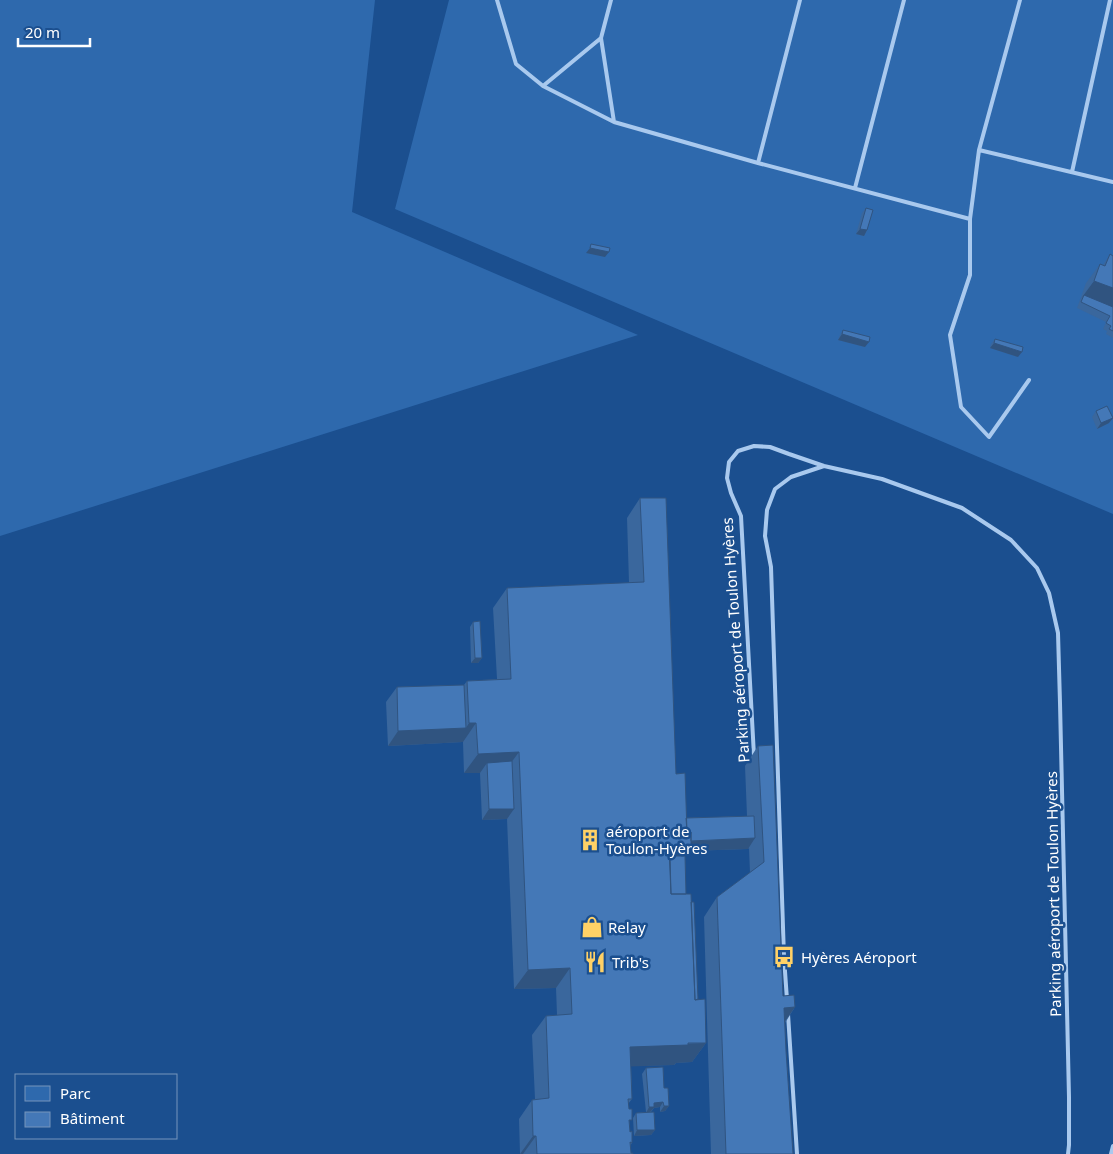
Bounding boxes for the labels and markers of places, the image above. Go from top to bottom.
place label: aéroport de Toulon-Hyères [606,821,707,858]
building icon: aéroport de Toulon-Hyères [577,827,603,853]
shop icon: Relay [579,914,605,940]
place label: Relay [608,917,646,937]
bus stop icon: Hyères Aéroport [771,944,797,970]
place label: Hyères Aéroport [801,947,917,967]
restaurant icon: Trib's [582,949,608,975]
place label: Trib's [612,952,649,972]

